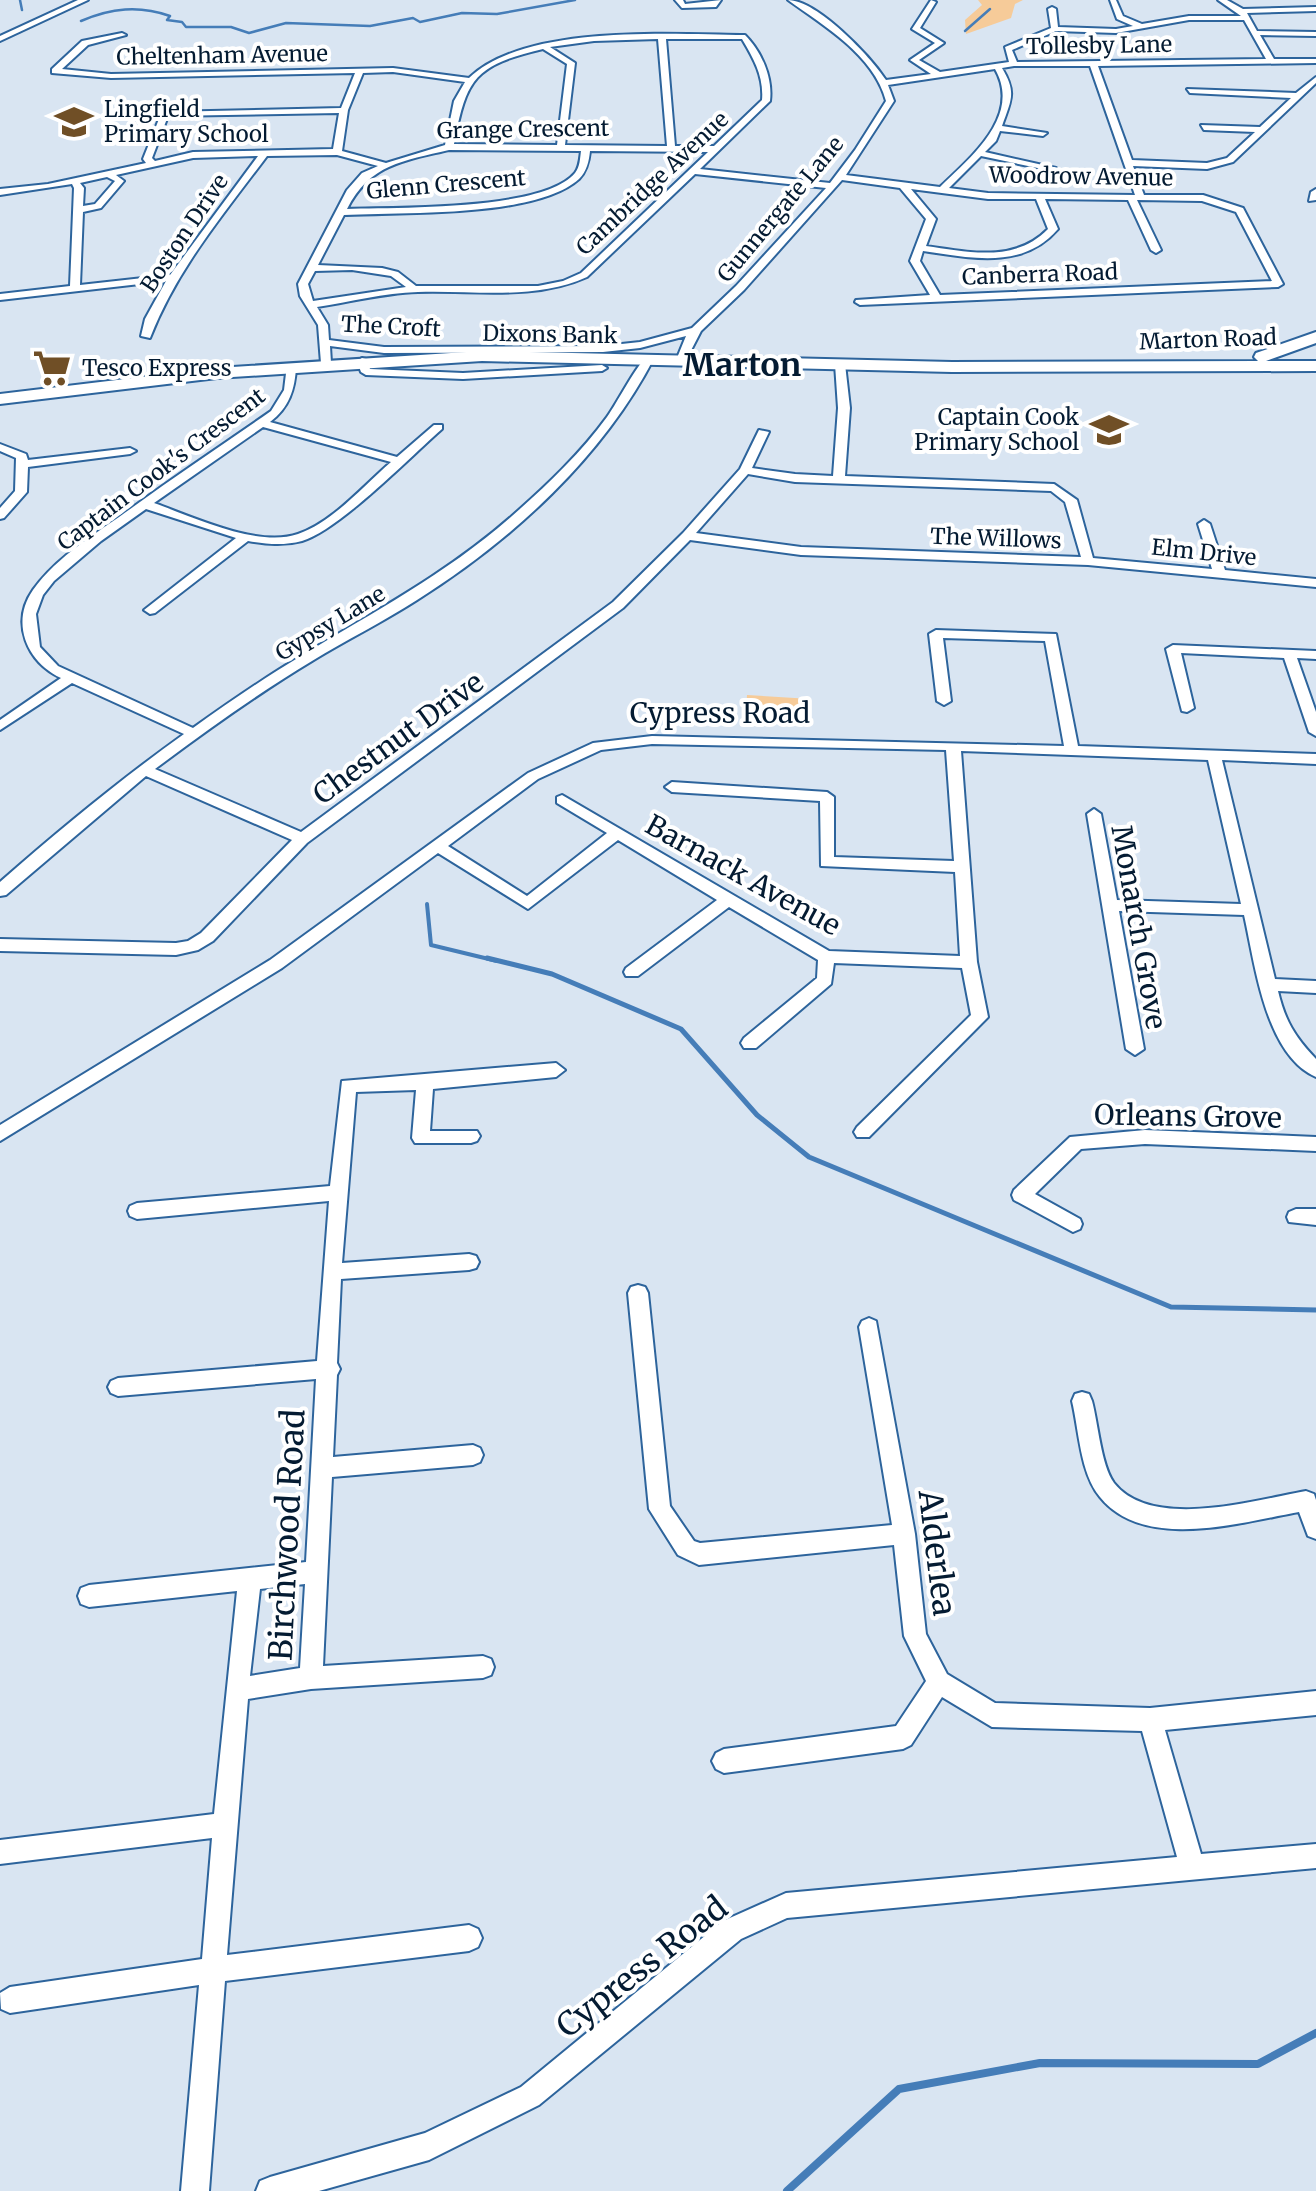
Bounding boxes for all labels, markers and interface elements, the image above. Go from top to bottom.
street label: Tollesby Lane [1026,30,1172,60]
street label: Cheltenham Avenue [116,39,328,71]
place label: Lingfield Primary School [104,95,269,148]
school or university icon: Lingfield Primary School [53,101,95,143]
street label: Cambridge Avenue [570,105,734,261]
street label: Grange Crescent [437,113,610,145]
street label: Gunnergate Lane [711,130,849,288]
street label: Woodrow Avenue [988,160,1173,192]
street label: Glenn Crescent [365,163,527,205]
street label: Boston Drive [134,168,234,298]
street label: Canberra Road [962,257,1118,291]
street label: The Croft [340,309,442,343]
street label: Dixons Bank [482,319,618,349]
street label: Marton Road [1139,323,1277,355]
district label: Marton [683,345,801,385]
supermarket icon: Tesco Express [31,347,73,389]
place label: Tesco Express [82,354,232,382]
street label: Captain Cook's Crescent [51,381,271,556]
place label: Captain Cook Primary School [914,403,1079,456]
school or university icon: Captain Cook Primary School [1088,409,1130,451]
street label: The Willows [930,522,1062,554]
street label: Elm Drive [1150,533,1258,571]
street label: Gypsy Lane [270,579,390,667]
street label: Chestnut Drive [306,664,490,812]
street label: Cypress Road [630,695,810,731]
street label: Barnack Avenue [639,807,847,943]
street label: Monarch Grove [1103,822,1175,1032]
street label: Orleans Grove [1094,1096,1282,1136]
street label: Birchwood Road [260,1408,314,1662]
street label: Alderlea [909,1487,965,1618]
street label: Cypress Road [548,1888,736,2046]

